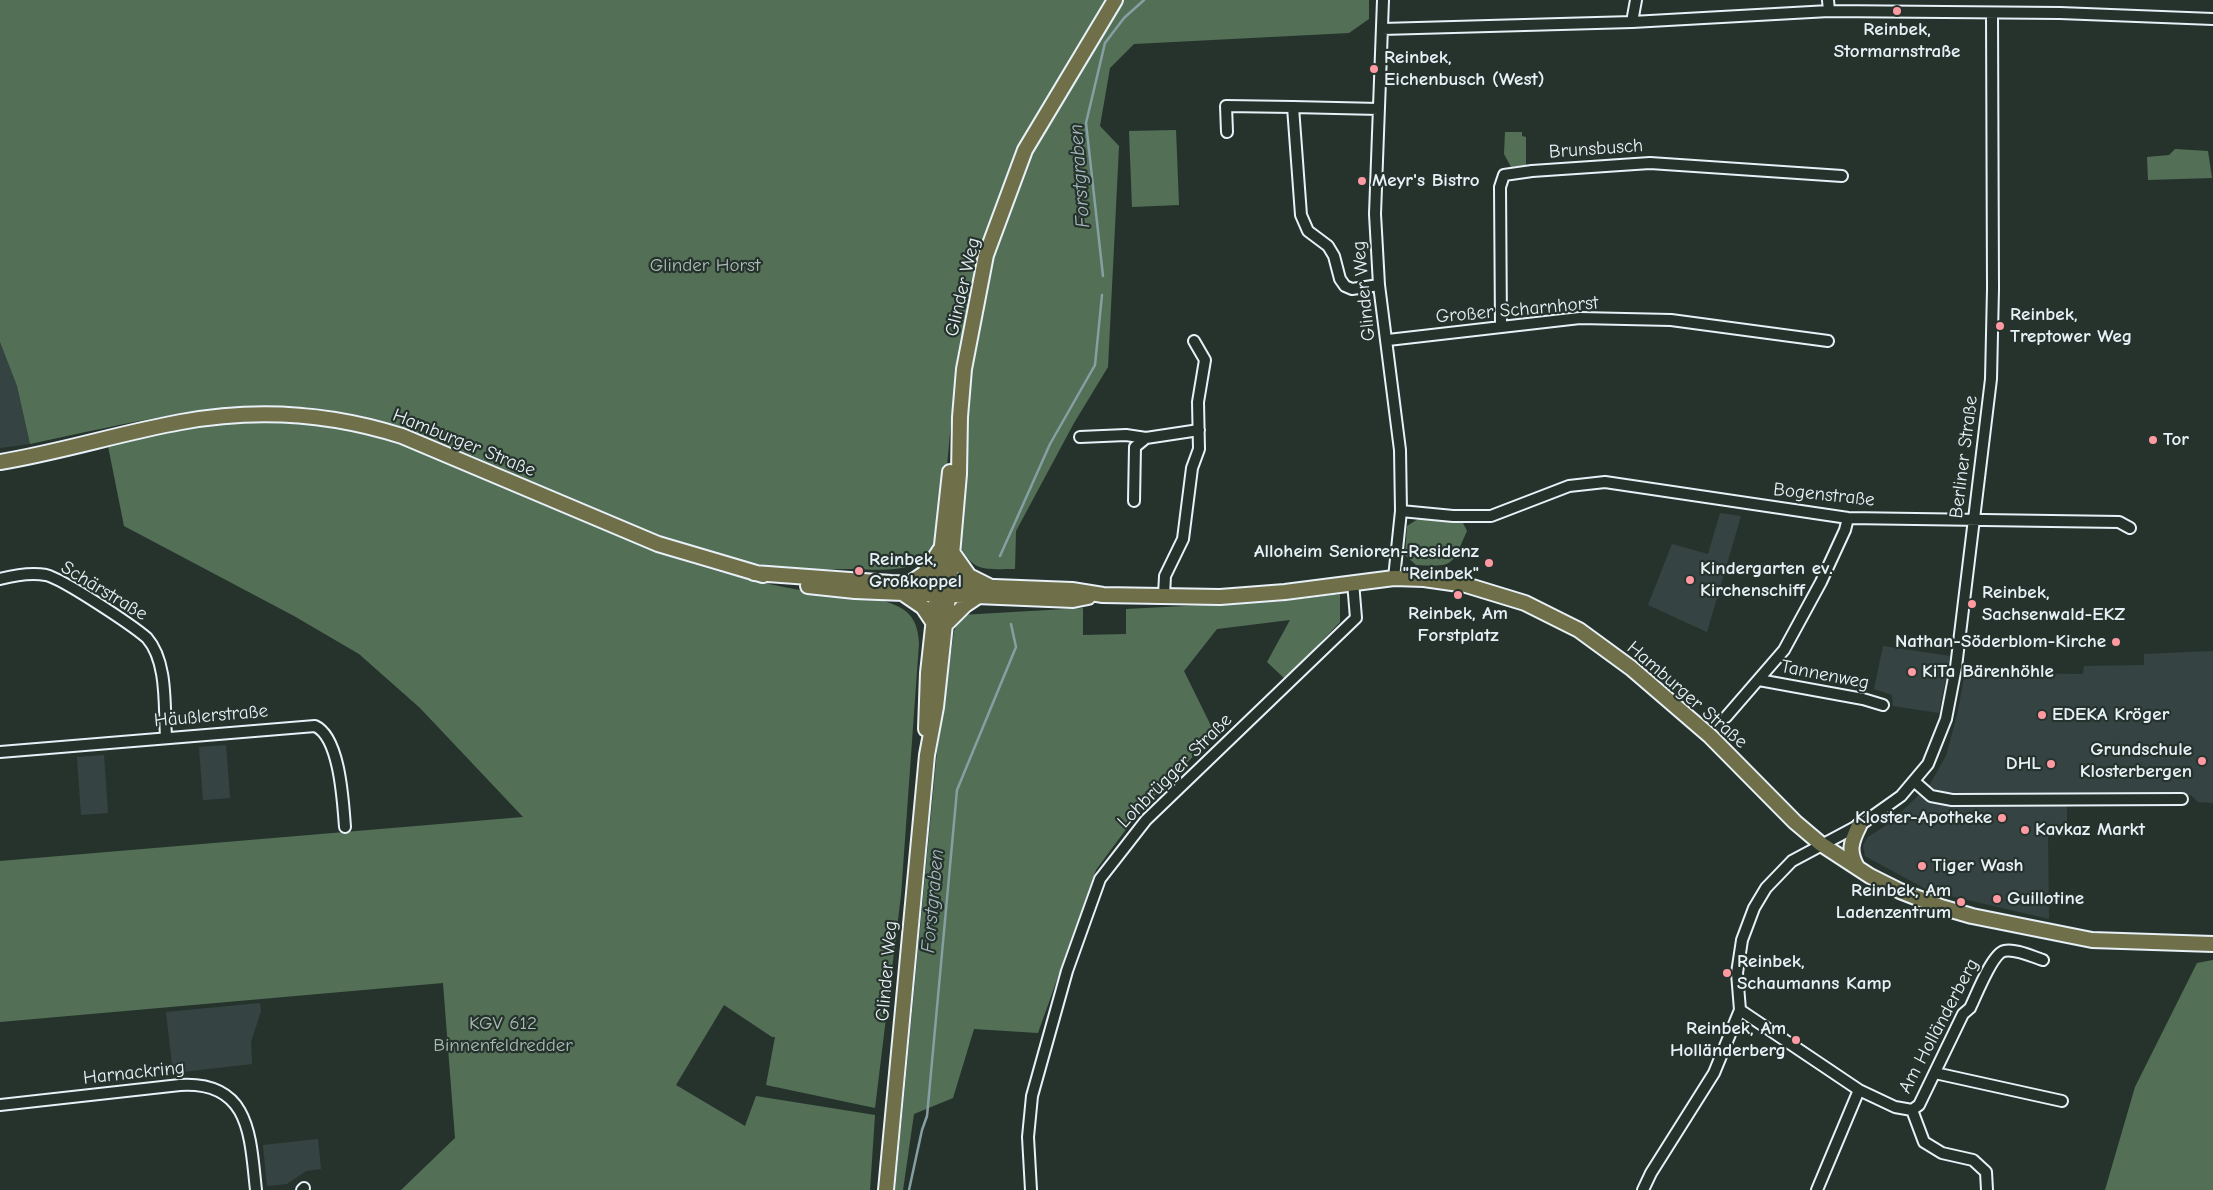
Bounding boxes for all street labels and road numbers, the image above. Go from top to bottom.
street label: Brunsbusch [1548,134,1644,164]
street label: Glinder Weg [941,235,985,339]
street label: Glinder Weg [1347,240,1381,342]
street label: Großer Scharnhorst [1435,292,1599,328]
street label: Berliner Straße [1945,394,1983,520]
street label: Hamburger Straße [389,404,539,482]
street label: Bogenstraße [1772,478,1876,512]
street label: Schärstraße [57,556,151,626]
street label: Hamburger Straße [1622,637,1752,753]
street label: Tannenweg [1779,655,1871,695]
street label: Häußlerstraße [153,700,269,732]
street label: Lohbrügger Straße [1113,709,1237,833]
street label: Glinder Weg [871,920,903,1022]
street label: Am Holländerberg [1894,955,1984,1097]
street label: Harnackring [82,1056,186,1090]

